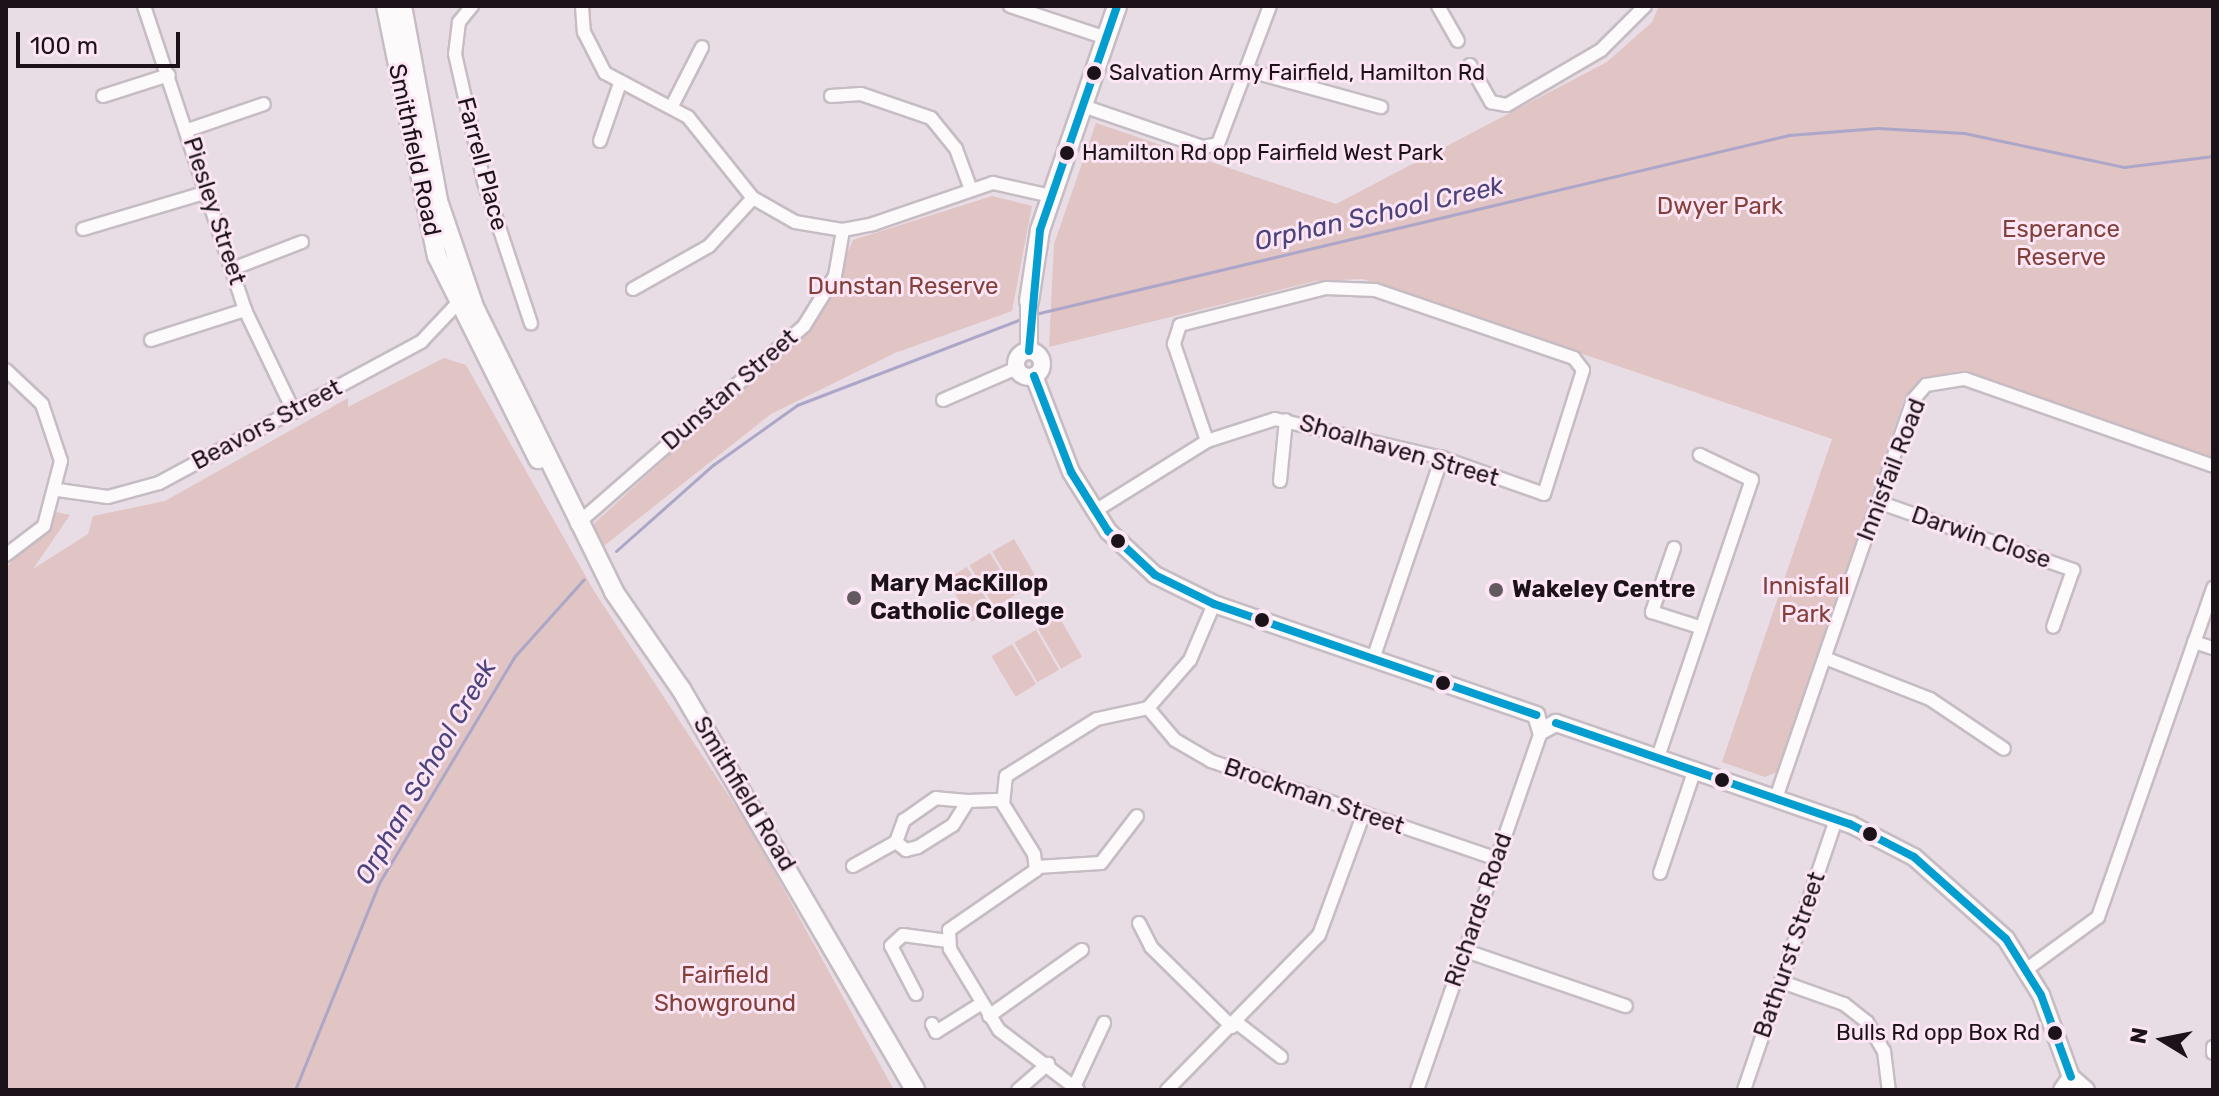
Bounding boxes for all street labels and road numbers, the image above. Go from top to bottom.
street label: Smithfield Road [382,61,446,239]
street label: Farrell Place [450,94,514,234]
street label: Piesley Street [176,133,252,289]
street label: Dunstan Street [656,323,804,457]
street label: Beavors Street [187,373,347,477]
street label: Innisfail Road [1852,395,1932,545]
street label: Shoalhaven Street [1296,409,1502,493]
street label: Darwin Close [1907,501,2055,575]
street label: Smithfield Road [686,711,802,877]
street label: Brockman Street [1220,753,1408,841]
street label: Richards Road [1439,829,1519,991]
street label: Bathurst Street [1748,868,1832,1042]

